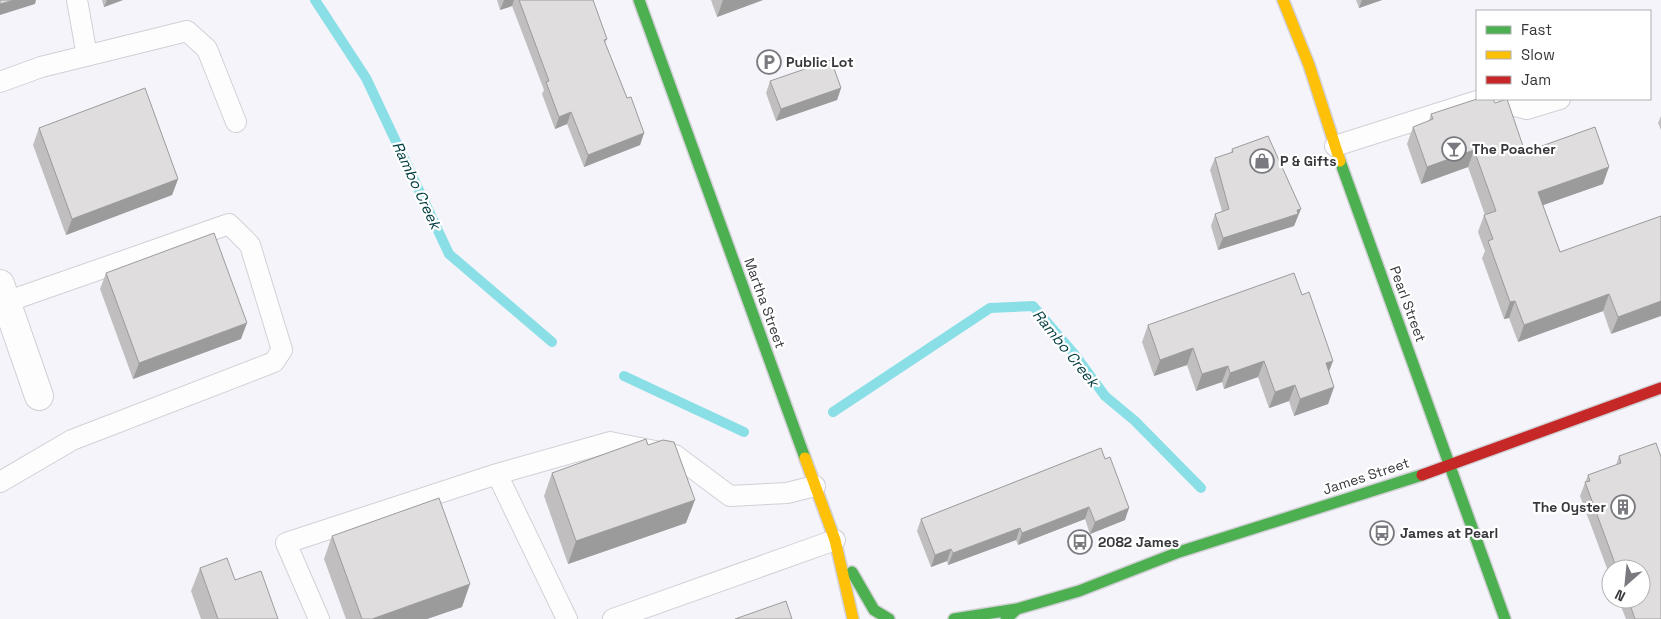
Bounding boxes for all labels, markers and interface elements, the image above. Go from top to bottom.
legend [1476,10,1651,100]
text: Fast [1521,20,1552,39]
text: Slow [1521,45,1555,64]
parking icon: Public Lot [756,49,782,75]
place label: Public Lot [786,53,854,71]
text: Jam [1521,70,1551,89]
bar icon: The Poacher [1441,136,1467,162]
water label: Rambo Creek [388,138,446,234]
place label: The Poacher [1472,140,1556,158]
shop icon: P & Gifts [1249,148,1275,174]
place label: P & Gifts [1280,152,1337,170]
street label: Martha Street [740,255,790,351]
street label: Pearl Street [1386,264,1430,344]
water label: Rambo Creek [1029,305,1104,392]
street label: James Street [1320,454,1412,498]
building icon: The Oyster [1610,494,1636,520]
place label: The Oyster [1532,498,1606,516]
bus stop icon: James at Pearl [1369,520,1395,546]
place label: James at Pearl [1400,524,1498,542]
bus stop icon: 2082 James [1067,529,1093,555]
place label: 2082 James [1098,533,1179,551]
north arrow [1601,559,1651,609]
text: N [1612,585,1628,606]

